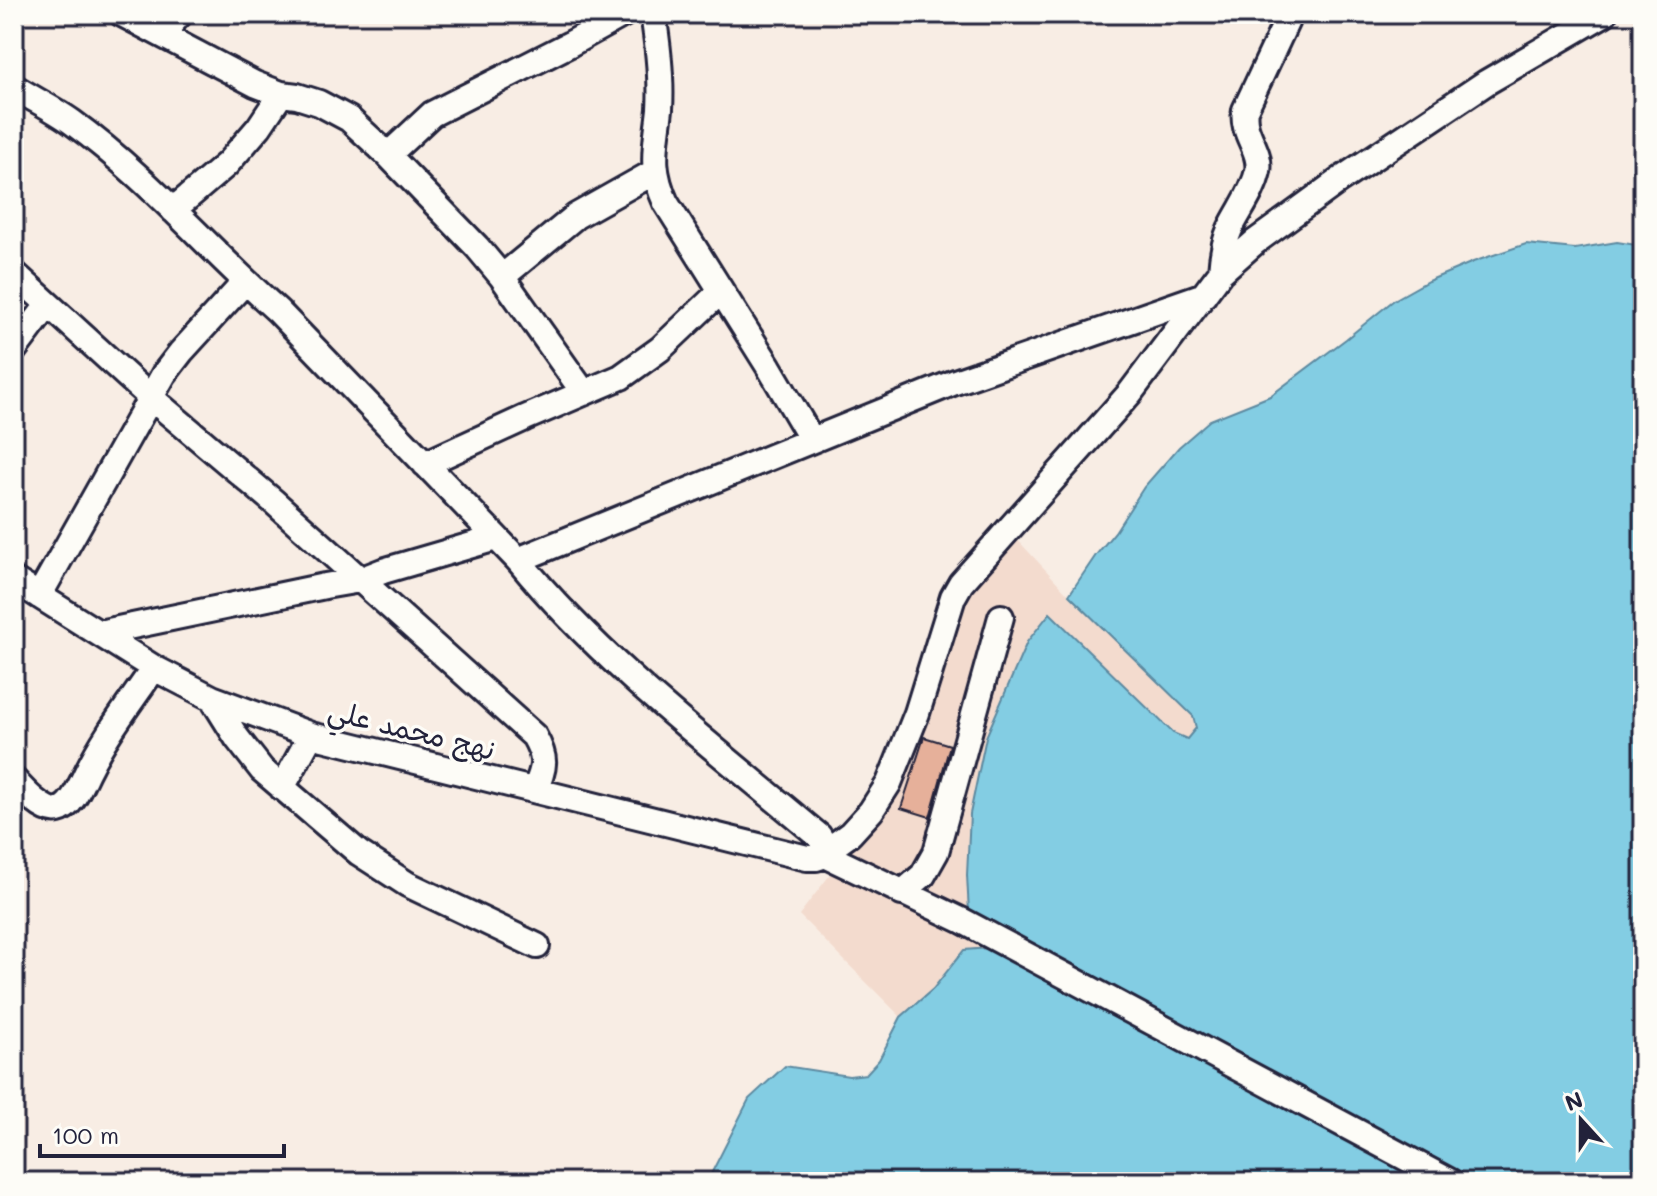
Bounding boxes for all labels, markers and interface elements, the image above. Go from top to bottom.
street label: نهج محمد علي [323,691,499,775]
north arrow [1541,1080,1621,1160]
text: N [1561,1084,1587,1117]
scale bar [40,1108,284,1158]
text: 100 m [52,1119,119,1150]

